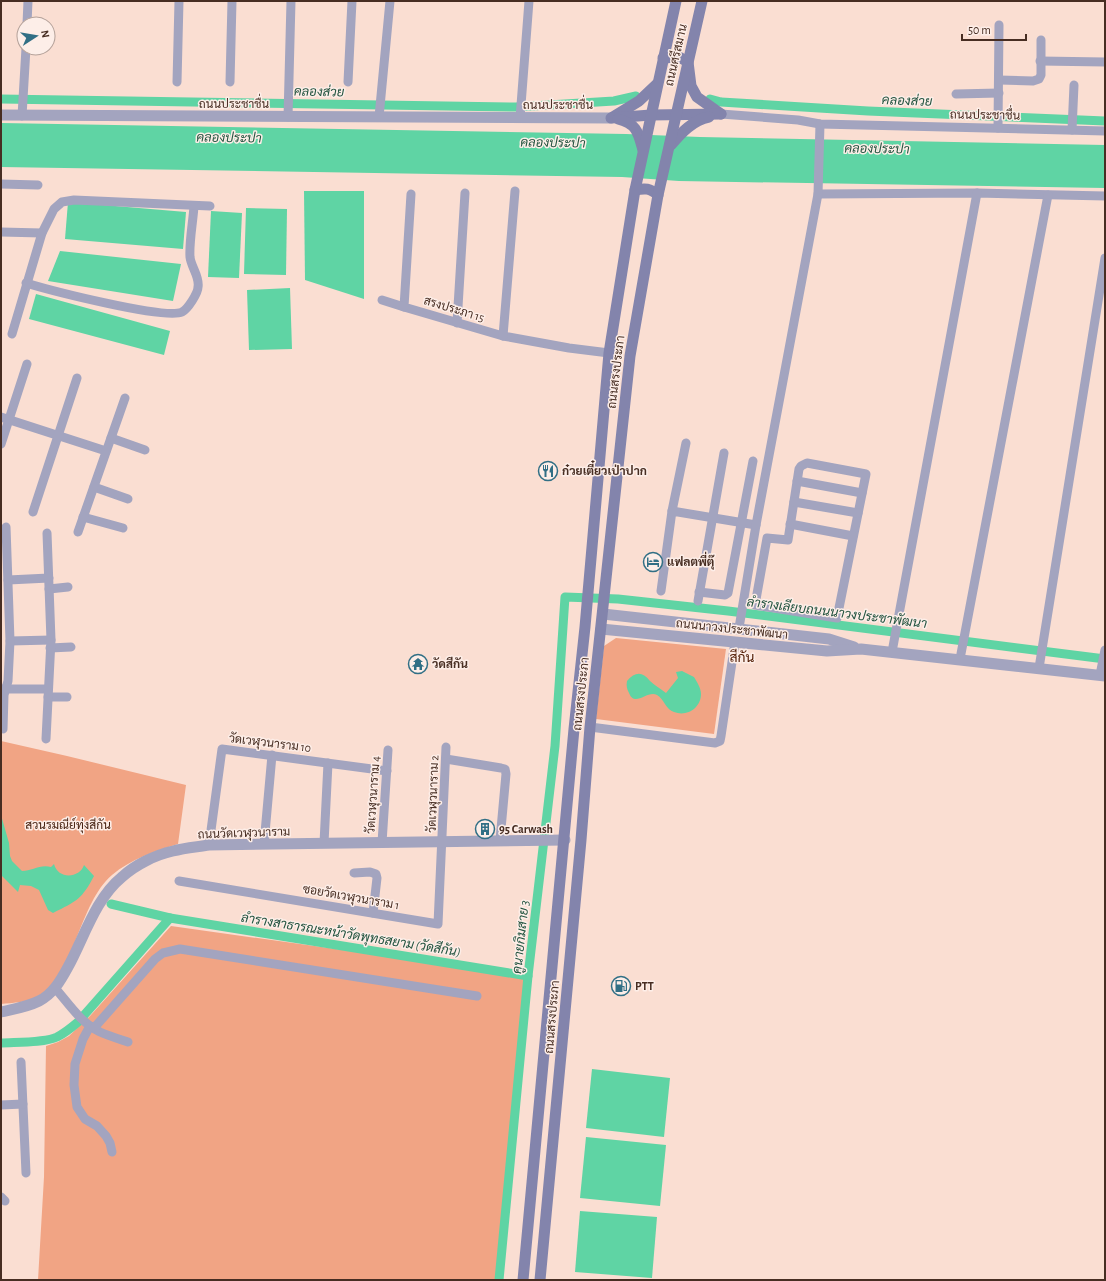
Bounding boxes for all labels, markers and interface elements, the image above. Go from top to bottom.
north arrow [16,16,56,56]
scale bar [962,16,1026,42]
street label: ถนนศรีสมาน [661,22,689,87]
text: 50 m [968,24,991,36]
text: N [39,29,51,39]
water label: คลองส่วย [294,84,345,99]
water label: คลองส่วย [881,92,933,109]
street label: ถนนประชาชื่น [199,93,270,110]
street label: ถนนประชาชื่น [523,94,594,111]
street label: ถนนประชาชื่น [950,103,1021,122]
water label: คลองประปา [196,130,262,146]
water label: คลองประปา [520,135,586,151]
water label: คลองประปา [844,141,910,157]
street label: สรงประภา 15 [422,294,486,324]
street label: ถนนสรงประภา [606,335,626,409]
restaurant icon: ก๋วยเตี๋ยวเป่าปาก [537,460,559,482]
place label: ก๋วยเตี๋ยวเป่าปาก [562,460,647,477]
hotel icon: แฟลตพี่ตุ๊ [642,551,664,573]
place label: แฟลตพี่ตุ๊ [667,551,715,570]
water label: ลำรางเลียบถนนนาวงประชาพัฒนา [746,592,928,631]
street label: ถนนนาวงประชาพัฒนา [675,616,789,641]
district label: สีกัน [729,648,755,665]
temple icon: วัดสีกัน [407,653,429,675]
place label: วัดสีกัน [432,656,468,670]
street label: ถนนสรงประภา [571,657,591,731]
street label: วัดเวฬุวนาราม 10 [228,731,312,757]
street label: วัดเวฬุวนาราม 2 [425,754,443,833]
street label: วัดเวฬุวนาราม 4 [363,755,385,835]
park label: สวนรมณีย์ทุ่งสีกัน [25,817,111,834]
building icon: 95 Carwash [474,818,496,840]
place label: 95 Carwash [499,823,553,835]
street label: ถนนวัดเวฬุวนาราม [197,824,291,844]
street label: ซอยวัดเวฬุวนาราม 1 [301,882,400,914]
water label: คูนายกิมสาย 3 [508,899,534,975]
water label: ลำรางสาธารณะหน้าวัดพุทธสยาม (วัดสีกัน) [240,908,462,961]
fuel station icon: PTT [610,975,632,997]
street label: ถนนสรงประภา [543,980,561,1054]
place label: PTT [635,980,654,992]

